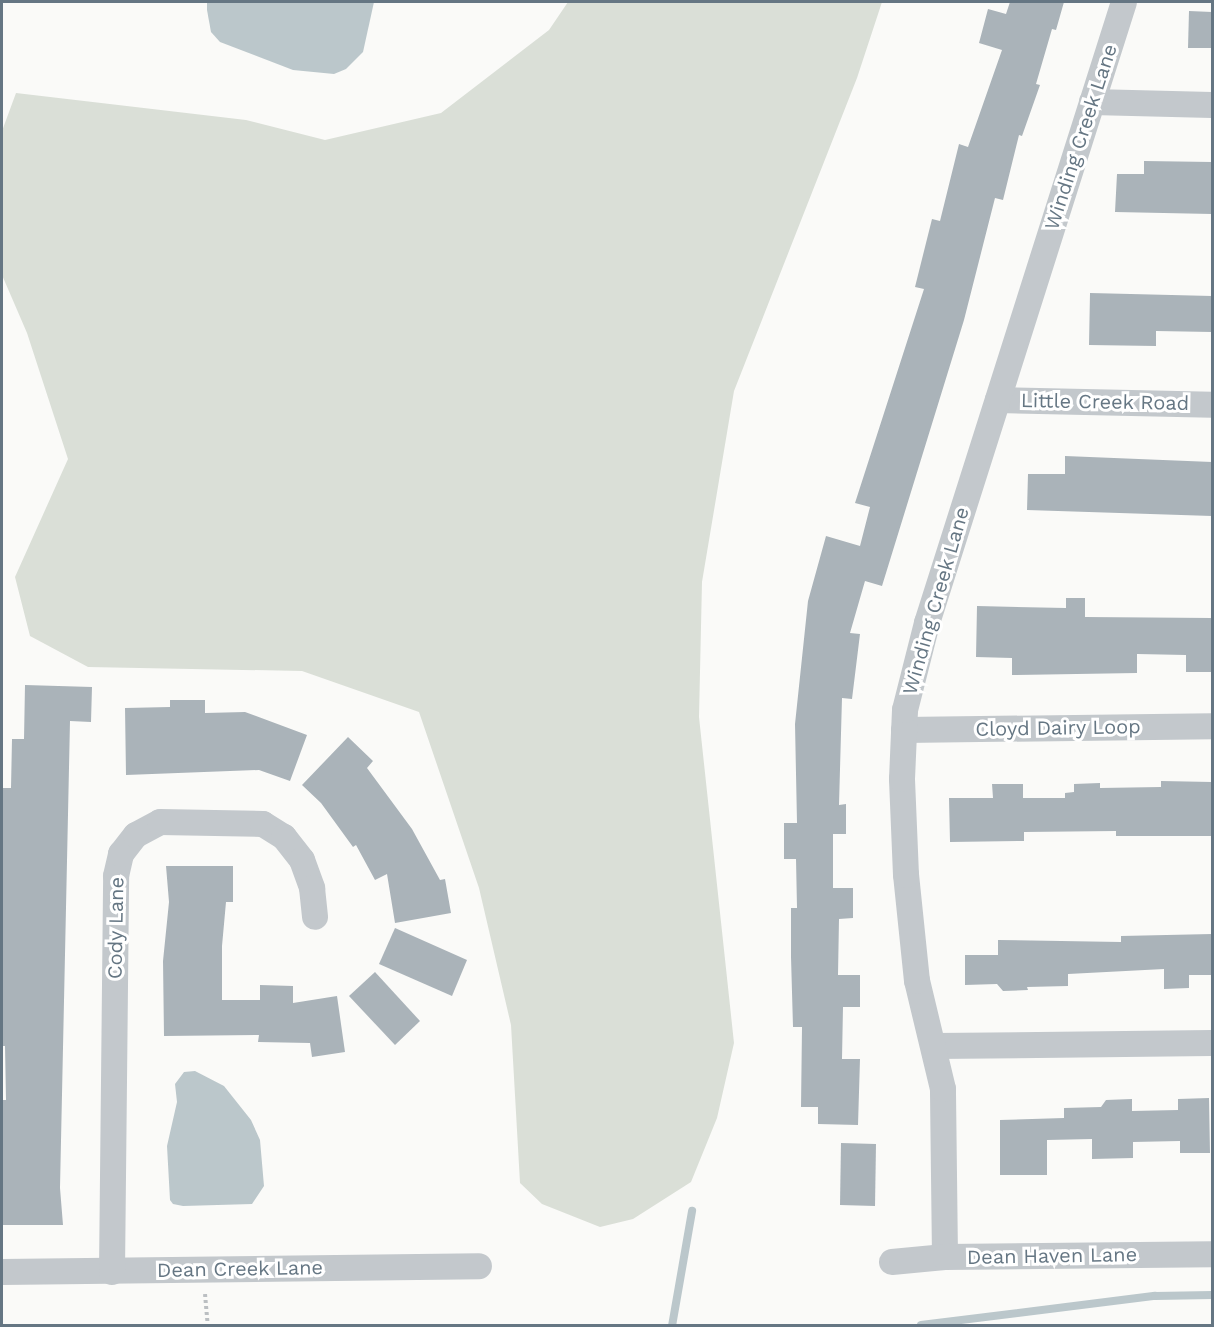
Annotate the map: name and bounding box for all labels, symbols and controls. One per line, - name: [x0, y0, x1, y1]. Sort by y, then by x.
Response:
- street label: Winding Creek Lane: [1040, 41, 1122, 233]
- street label: Little Creek Road: [1020, 389, 1190, 415]
- street label: Winding Creek Lane: [898, 504, 974, 698]
- street label: Cloyd Dairy Loop: [975, 715, 1141, 741]
- street label: Cody Lane: [103, 876, 129, 980]
- street label: Dean Haven Lane: [967, 1243, 1137, 1269]
- street label: Dean Creek Lane: [157, 1256, 323, 1282]

